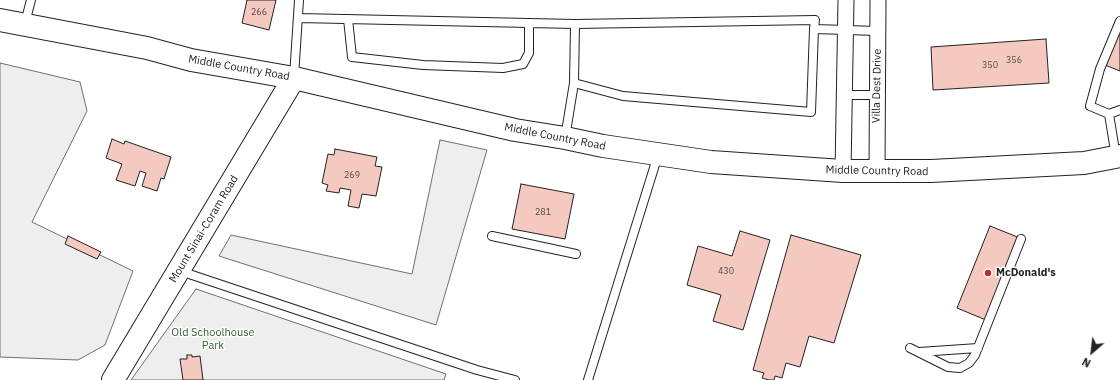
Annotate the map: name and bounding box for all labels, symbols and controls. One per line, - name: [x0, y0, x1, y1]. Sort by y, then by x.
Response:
- house number: 266: [251, 7, 267, 17]
- street label: Villa Dest Drive: [870, 49, 884, 123]
- street label: Middle Country Road: [187, 53, 291, 83]
- house number: 356: [1006, 55, 1022, 65]
- house number: 350: [982, 60, 998, 70]
- street label: Middle Country Road: [503, 121, 607, 153]
- street label: Middle Country Road: [825, 164, 929, 178]
- house number: 269: [344, 170, 360, 180]
- street label: Mount Sinai-Coram Road: [167, 173, 241, 285]
- house number: 281: [535, 207, 551, 217]
- house number: 430: [718, 266, 734, 276]
- place label: McDonald's: [996, 266, 1056, 280]
- marker: McDonald's: [983, 268, 993, 278]
- park label: Old Schoolhouse Park: [171, 326, 255, 352]
- north arrow: [1072, 332, 1112, 372]
- text: N: [1080, 355, 1093, 371]

